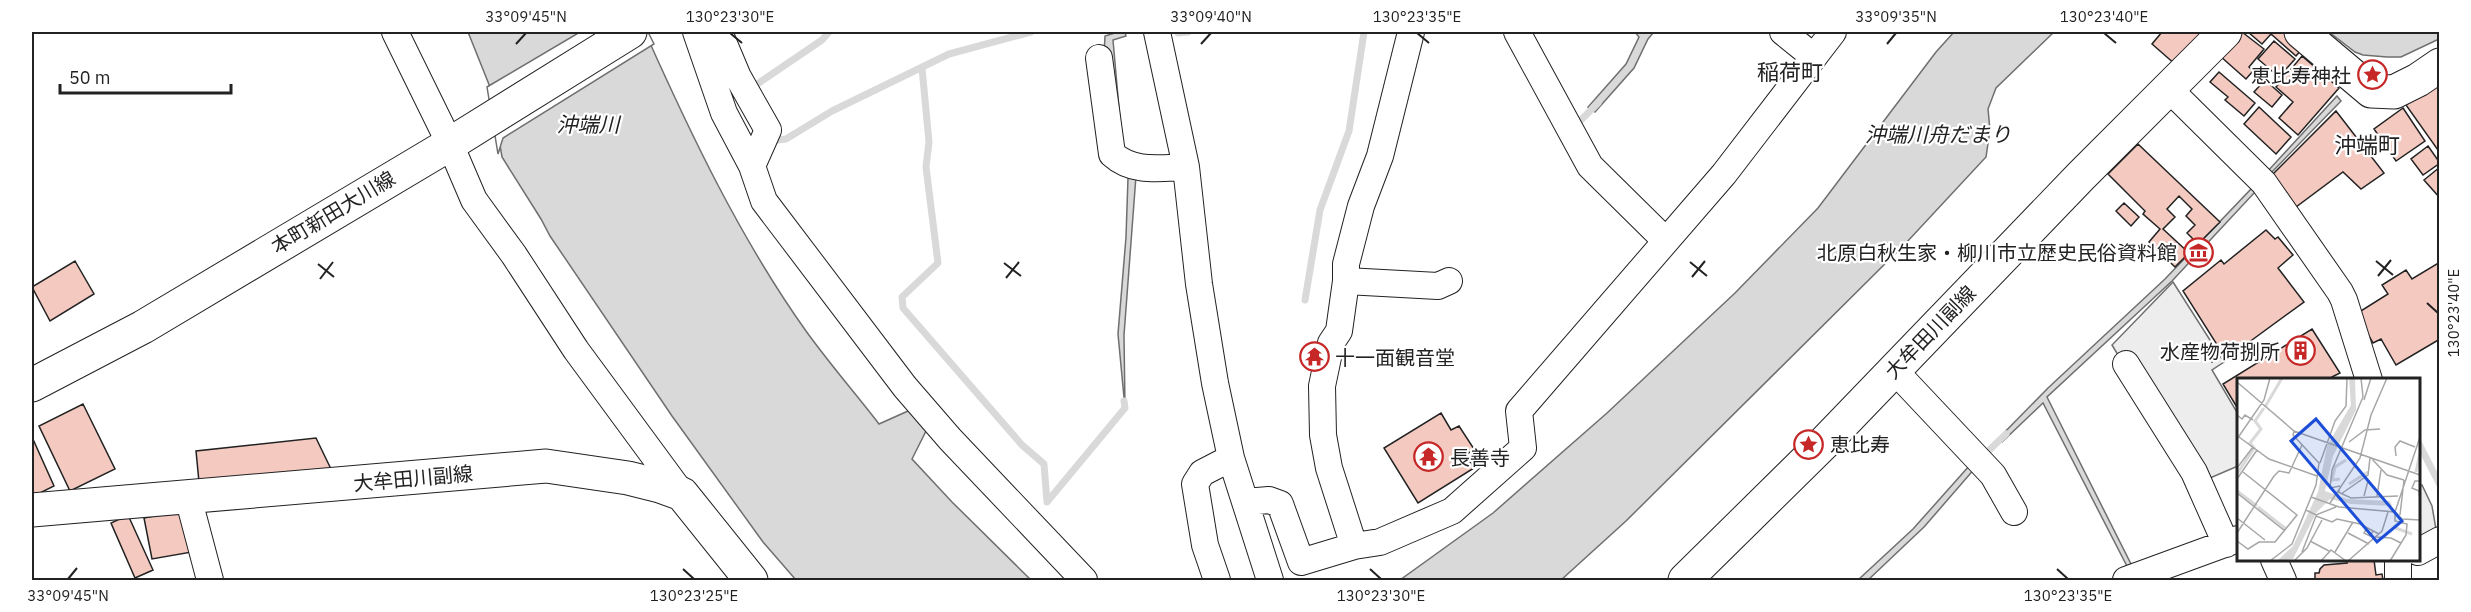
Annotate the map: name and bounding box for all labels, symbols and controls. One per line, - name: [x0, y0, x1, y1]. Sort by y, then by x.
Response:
- text: 33°09'45"N: [485, 7, 567, 26]
- text: 130°23'30"E: [686, 7, 774, 26]
- text: 33°09'40"N: [1170, 7, 1252, 26]
- text: 130°23'35"E: [1373, 7, 1461, 26]
- text: 33°09'35"N: [1855, 7, 1937, 26]
- text: 130°23'40"E: [2060, 7, 2148, 26]
- scale bar: [60, 57, 231, 95]
- district label: 稲荷町: [1757, 57, 1823, 86]
- place icon: 恵比寿神社: [2356, 59, 2388, 91]
- place label: 恵比寿神社: [2251, 62, 2351, 89]
- text: 50 m: [69, 66, 111, 89]
- water label: 沖端川: [557, 110, 621, 138]
- water label: 沖端川舟だまり: [1865, 120, 2011, 148]
- district label: 沖端町: [2334, 130, 2400, 159]
- street label: 本町新田大川線: [266, 164, 400, 260]
- museum icon: 北原白秋生家・柳川市立歴史民俗資料館: [2182, 236, 2214, 268]
- place label: 北原白秋生家・柳川市立歴史民俗資料館: [1817, 239, 2177, 266]
- text: 130°23'40"E: [2444, 269, 2463, 357]
- street label: 大牟田川副線: [1879, 279, 1981, 385]
- building icon: 水産物荷捌所: [2285, 335, 2317, 367]
- place label: 水産物荷捌所: [2160, 338, 2280, 365]
- temple icon: 十一面観音堂: [1298, 341, 1330, 373]
- place label: 十一面観音堂: [1335, 344, 1455, 371]
- inset map: [2237, 378, 2420, 561]
- place icon: 恵比寿: [1793, 428, 1825, 460]
- place label: 恵比寿: [1830, 431, 1890, 458]
- temple icon: 長善寺: [1413, 441, 1445, 473]
- place label: 長善寺: [1450, 444, 1510, 471]
- street label: 大牟田川副線: [352, 459, 474, 497]
- text: 33°09'45"N: [27, 586, 109, 605]
- text: 130°23'25"E: [650, 586, 738, 605]
- text: 130°23'30"E: [1337, 586, 1425, 605]
- text: 130°23'35"E: [2024, 586, 2112, 605]

